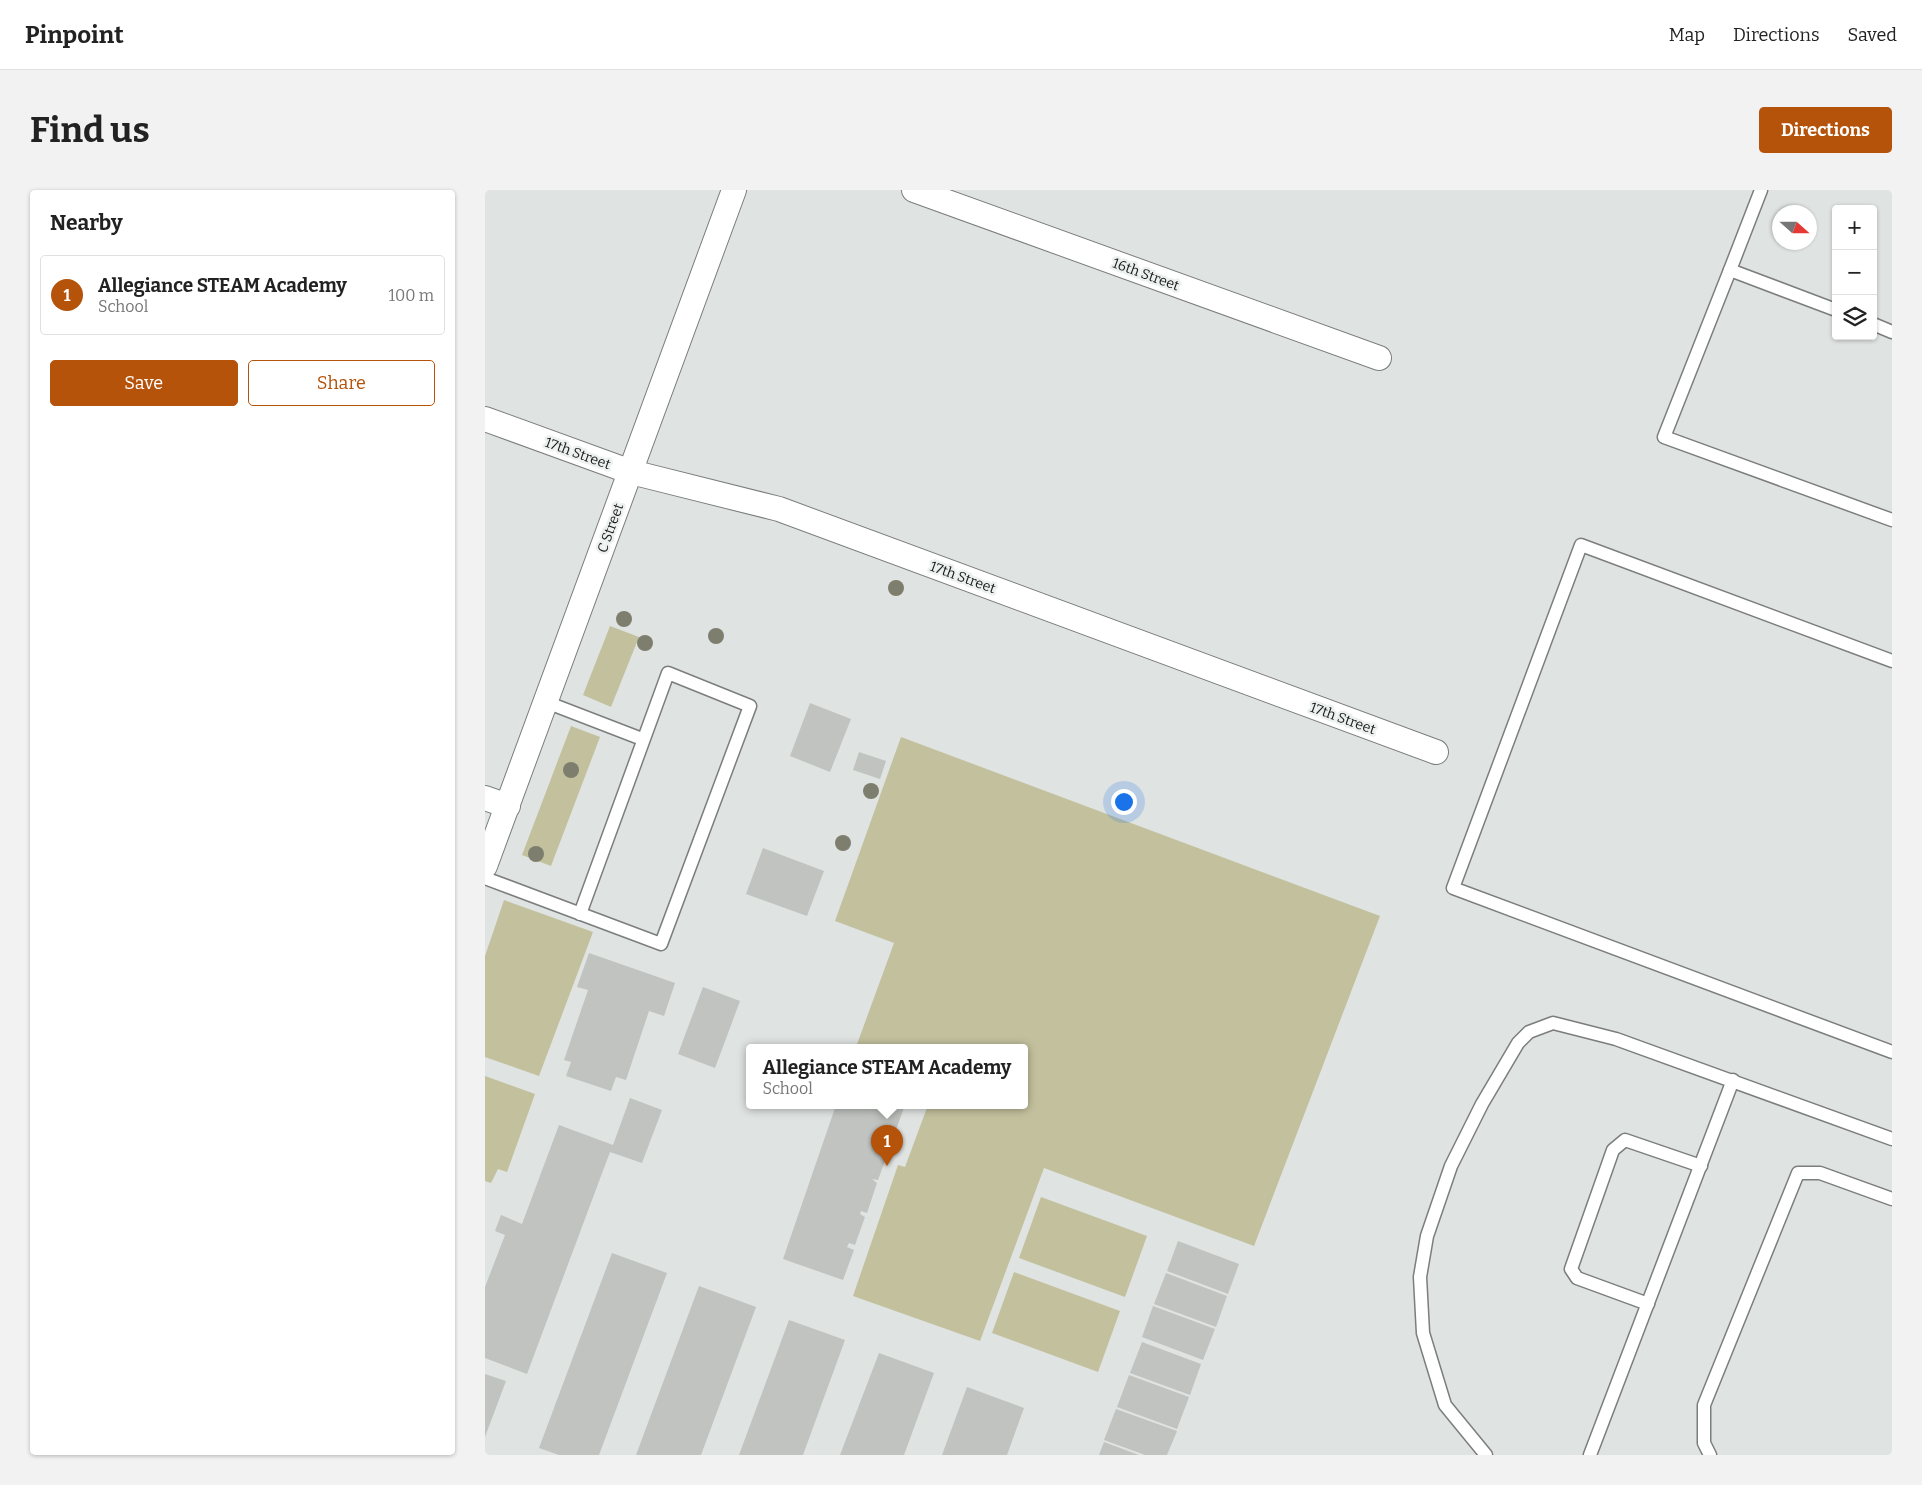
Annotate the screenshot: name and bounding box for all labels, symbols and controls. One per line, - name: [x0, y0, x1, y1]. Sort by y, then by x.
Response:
- text: Pinpoint: [25, 21, 124, 49]
- text: Map: [1669, 24, 1705, 46]
- text: Directions: [1733, 24, 1820, 46]
- text: Saved: [1848, 24, 1897, 46]
- button: Directions: [1759, 107, 1892, 153]
- text: Find us: [30, 109, 150, 151]
- north arrow: [1772, 205, 1817, 250]
- map controls: [1832, 205, 1877, 340]
- button: +: [1832, 205, 1877, 250]
- text: Nearby: [50, 210, 123, 236]
- button: −: [1832, 250, 1877, 295]
- street label: 16th Street: [1110, 255, 1182, 294]
- text: Allegiance STEAM Academy: [98, 274, 347, 297]
- text: 1: [64, 286, 70, 305]
- text: 100 m: [389, 286, 434, 305]
- button: layers: [1832, 295, 1877, 340]
- text: School: [98, 297, 148, 316]
- button: Save: [50, 360, 238, 406]
- button: Share: [248, 360, 435, 406]
- street label: 17th Street: [543, 434, 613, 473]
- street label: C Street: [594, 501, 627, 555]
- street label: 17th Street: [928, 558, 998, 597]
- street label: 17th Street: [1308, 699, 1378, 738]
- your location: [1111, 789, 1137, 815]
- popup: [746, 1044, 1028, 1109]
- text: Allegiance STEAM Academy: [763, 1056, 1011, 1079]
- text: School: [763, 1079, 813, 1098]
- pin: 1: [871, 1125, 903, 1166]

